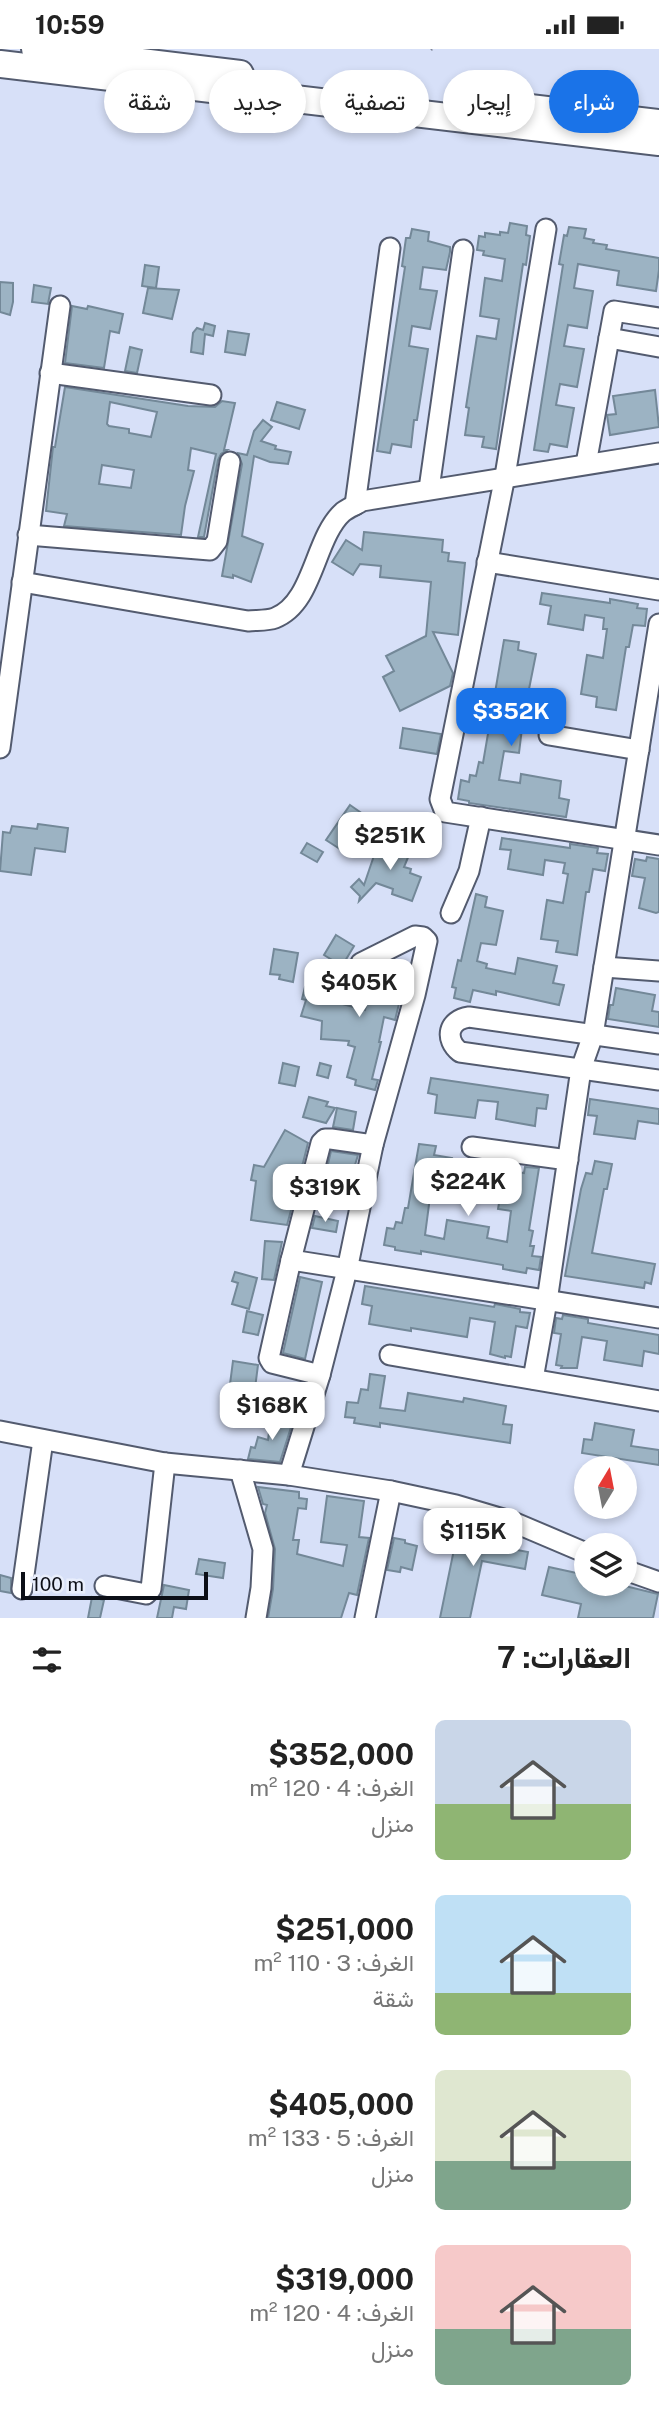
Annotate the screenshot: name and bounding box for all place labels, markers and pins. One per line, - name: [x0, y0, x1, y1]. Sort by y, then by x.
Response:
- pin: $352K: [462, 689, 560, 748]
- pin: $251K: [341, 813, 439, 872]
- pin: $405K: [310, 960, 408, 1019]
- pin: $224K: [419, 1159, 517, 1218]
- pin: $319K: [276, 1165, 374, 1224]
- pin: $168K: [223, 1383, 321, 1442]
- pin: $115K: [424, 1509, 522, 1568]

